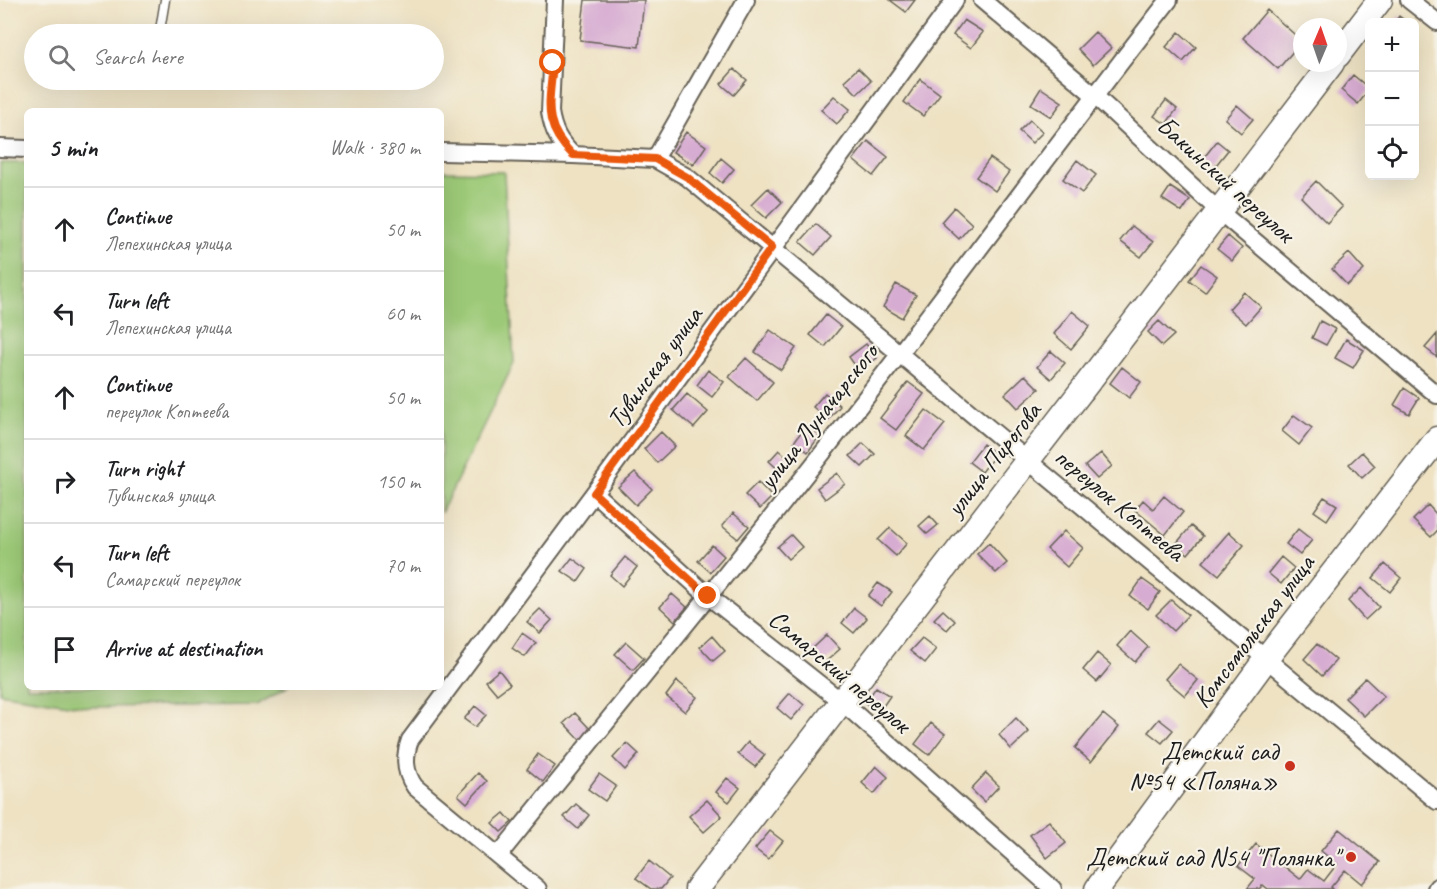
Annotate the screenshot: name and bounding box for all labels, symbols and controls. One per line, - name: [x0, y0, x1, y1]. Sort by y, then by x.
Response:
- north arrow: [1293, 18, 1347, 72]
- map controls: [1365, 18, 1419, 180]
- button: +: [1365, 18, 1419, 72]
- search box: [24, 24, 444, 90]
- icon: search: [45, 41, 78, 74]
- text: Search here: [93, 43, 183, 71]
- route start: [539, 49, 565, 75]
- button: −: [1365, 72, 1419, 126]
- street label: Бакинский переулок: [1150, 109, 1303, 251]
- button: locate: [1365, 126, 1419, 180]
- text: 5 min: [48, 131, 97, 164]
- text: Walk · 380 m: [330, 135, 420, 160]
- text: Continue: [105, 203, 171, 231]
- icon: ahead: [48, 213, 81, 246]
- text: 50 m: [386, 217, 420, 242]
- text: Лепехинская улица: [105, 231, 231, 256]
- text: Turn left: [105, 287, 169, 315]
- icon: left: [48, 297, 81, 330]
- street label: Тувинская улица: [599, 299, 711, 435]
- text: 60 m: [386, 301, 420, 326]
- text: Лепехинская улица: [105, 315, 231, 340]
- street label: улица Луначарского: [750, 335, 887, 497]
- text: Continue: [105, 371, 171, 399]
- icon: ahead: [48, 381, 81, 414]
- text: 50 m: [386, 385, 420, 410]
- street label: улица Пирогова: [937, 394, 1049, 525]
- text: переулок Коптеева: [105, 399, 228, 424]
- street label: переулок Коптеева: [1048, 440, 1193, 570]
- text: Turn right: [105, 455, 182, 483]
- icon: right: [48, 465, 81, 498]
- text: 150 m: [377, 469, 420, 494]
- text: Тувинская улица: [105, 483, 214, 508]
- text: Turn left: [105, 539, 169, 567]
- street label: Комсомольская улица: [1185, 547, 1323, 714]
- icon: left: [48, 549, 81, 582]
- text: 70 m: [386, 553, 420, 578]
- text: Самарский переулок: [105, 567, 240, 592]
- route end: [694, 582, 720, 608]
- street label: Самарский переулок: [762, 602, 919, 742]
- icon: arrive: [48, 633, 81, 666]
- text: Arrive at destination: [105, 635, 262, 663]
- place label: Детский сад №54 «Поляна»: [1129, 735, 1281, 798]
- marker: Детский сад №54 «Поляна»: [1283, 759, 1297, 773]
- place label: Детский сад N54 "Полянка": [1086, 841, 1344, 874]
- marker: Детский сад N54 "Полянка": [1344, 850, 1358, 864]

